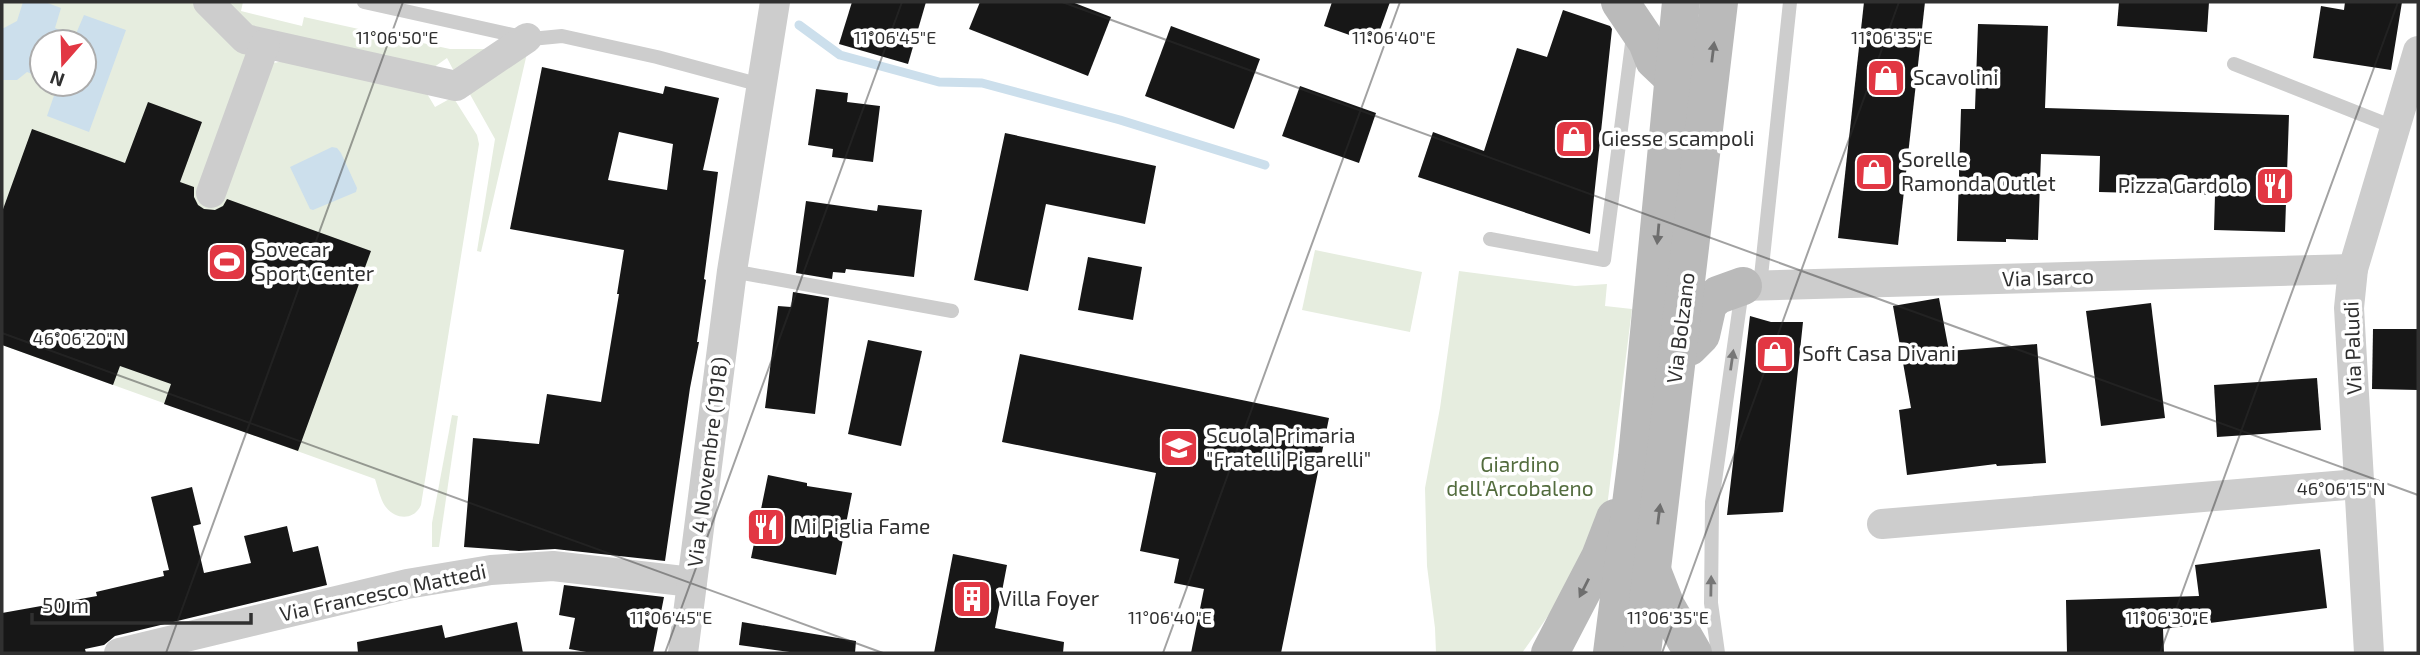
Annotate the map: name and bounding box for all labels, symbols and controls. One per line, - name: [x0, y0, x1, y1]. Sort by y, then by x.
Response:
- text: 11°06'50"E: [356, 26, 438, 48]
- text: 11°06'45"E: [854, 26, 936, 48]
- text: 11°06'40"E: [1352, 26, 1436, 48]
- text: 11°06'35"E: [1851, 26, 1933, 48]
- north arrow: [28, 28, 98, 98]
- one-way arrow: [1707, 41, 1718, 63]
- shop icon: Scavolini: [1865, 57, 1907, 99]
- place label: Scavolini: [1913, 64, 1998, 89]
- text: N: [47, 66, 67, 93]
- shop icon: Giesse scampoli: [1553, 118, 1595, 160]
- place label: Giesse scampoli: [1601, 125, 1754, 150]
- place label: Sorelle Ramonda Outlet: [1901, 146, 2056, 195]
- shop icon: Sorelle Ramonda Outlet: [1853, 151, 1895, 193]
- restaurant icon: Pizza Gardolo: [2254, 165, 2296, 207]
- place label: Pizza Gardolo: [2118, 172, 2248, 197]
- one-way arrow: [1652, 224, 1663, 246]
- place label: Sovecar Sport Center: [254, 236, 375, 285]
- sports icon: Sovecar Sport Center: [206, 241, 248, 283]
- street label: Via Isarco: [2001, 262, 2094, 291]
- street label: Via Bolzano: [1660, 271, 1699, 385]
- street label: Via Paludi: [2337, 301, 2366, 395]
- text: 46°06'20"N: [33, 327, 125, 349]
- shop icon: Soft Casa Divani: [1754, 333, 1796, 375]
- place label: Soft Casa Divani: [1802, 340, 1956, 365]
- one-way arrow: [1726, 348, 1737, 370]
- street label: Via 4 Novembre (1918): [681, 355, 732, 568]
- place label: Scuola Primaria "Fratelli Pigarelli": [1206, 422, 1371, 471]
- school or university icon: Scuola Primaria "Fratelli Pigarelli": [1158, 427, 1200, 469]
- park label: Giardino dell'Arcobaleno: [1446, 451, 1594, 500]
- text: 46°06'15"N: [2297, 477, 2385, 499]
- one-way arrow: [1654, 503, 1665, 525]
- restaurant icon: Mi Piglia Fame: [745, 506, 787, 548]
- place label: Mi Piglia Fame: [793, 513, 930, 538]
- street label: Via Francesco Mattedi: [277, 557, 488, 626]
- one-way arrow: [1705, 574, 1717, 596]
- building icon: Villa Foyer: [951, 578, 993, 620]
- one-way arrow: [1579, 578, 1590, 598]
- scale bar: [32, 582, 250, 626]
- place label: Villa Foyer: [999, 585, 1100, 610]
- text: 50 m: [42, 592, 89, 617]
- text: 11°06'45"E: [630, 606, 712, 628]
- text: 11°06'40"E: [1128, 606, 1212, 628]
- text: 11°06'35"E: [1627, 606, 1709, 628]
- text: 11°06'30"E: [2125, 606, 2209, 628]

